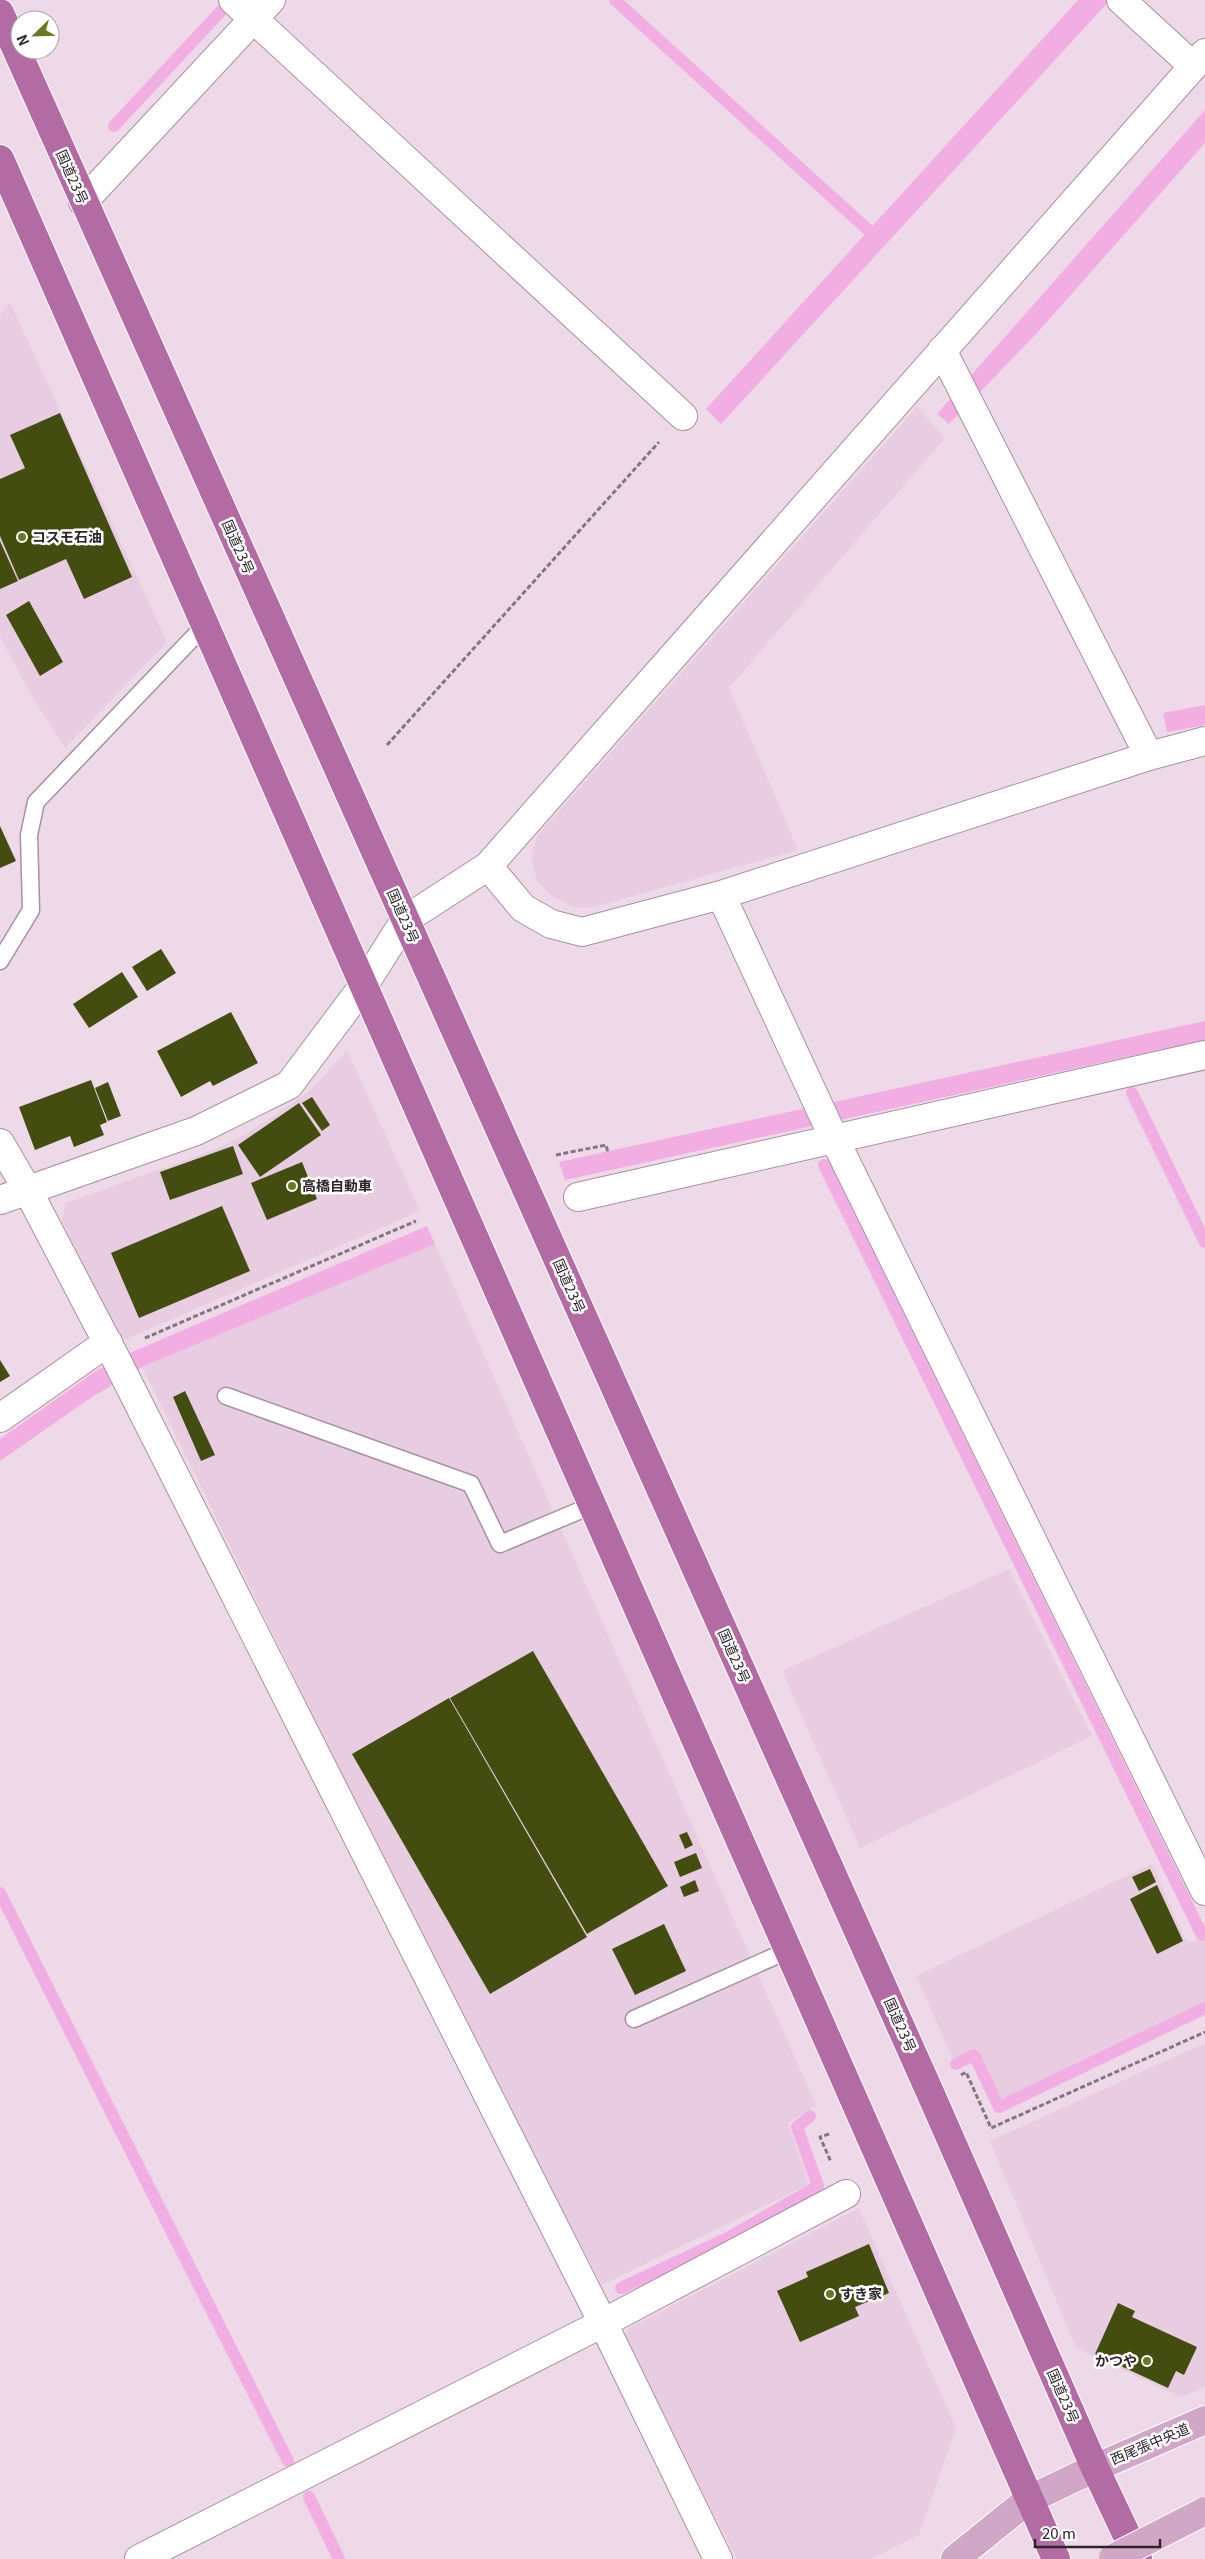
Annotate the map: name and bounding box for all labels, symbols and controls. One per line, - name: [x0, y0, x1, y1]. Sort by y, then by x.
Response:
- north arrow: [10, 10, 60, 60]
- text: N: [11, 32, 33, 49]
- street label: 国道23号: [52, 146, 94, 207]
- street label: 国道23号: [218, 516, 260, 577]
- place label: コスモ石油: [32, 526, 102, 546]
- marker: コスモ石油: [16, 531, 28, 543]
- street label: 国道23号: [383, 885, 425, 946]
- place label: 高橋自動車: [302, 1175, 372, 1195]
- marker: 高橋自動車: [286, 1180, 298, 1192]
- street label: 国道23号: [549, 1255, 591, 1316]
- street label: 国道23号: [714, 1625, 756, 1686]
- street label: 国道23号: [880, 1994, 922, 2055]
- place label: すき家: [840, 2283, 882, 2303]
- marker: すき家: [824, 2288, 836, 2300]
- place label: かつや: [1095, 2350, 1137, 2370]
- marker: かつや: [1141, 2355, 1153, 2367]
- street label: 国道23号: [1043, 2365, 1085, 2426]
- street label: 西尾張中央道: [1107, 2417, 1192, 2469]
- scale bar: [1035, 2516, 1160, 2548]
- text: 20 m: [1042, 2522, 1076, 2543]

